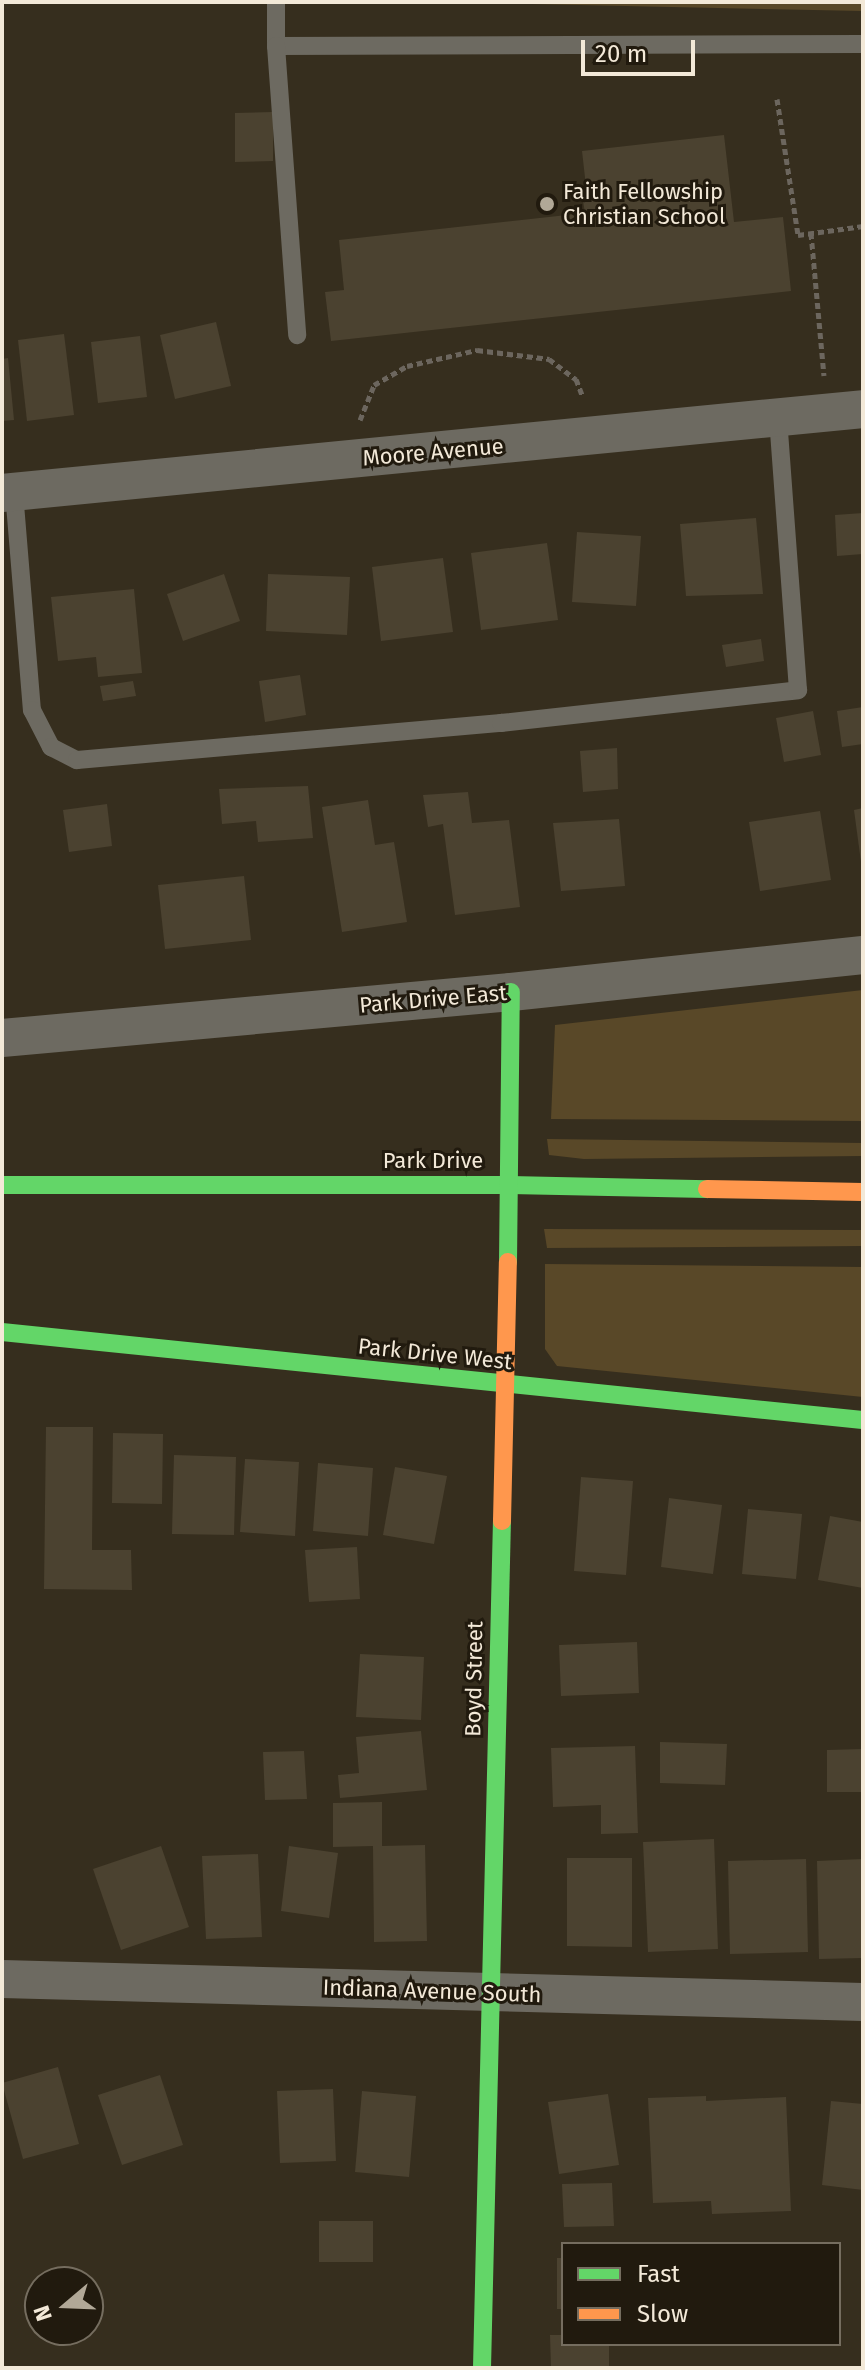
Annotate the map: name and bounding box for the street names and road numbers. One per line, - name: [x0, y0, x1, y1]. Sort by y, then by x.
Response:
- street label: Moore Avenue: [361, 433, 505, 471]
- street label: Park Drive East: [358, 979, 508, 1019]
- street label: Park Drive: [383, 1148, 483, 1174]
- street label: Park Drive West: [357, 1333, 513, 1375]
- street label: Boyd Street: [460, 1621, 488, 1737]
- street label: Indiana Avenue South: [322, 1974, 542, 2008]

